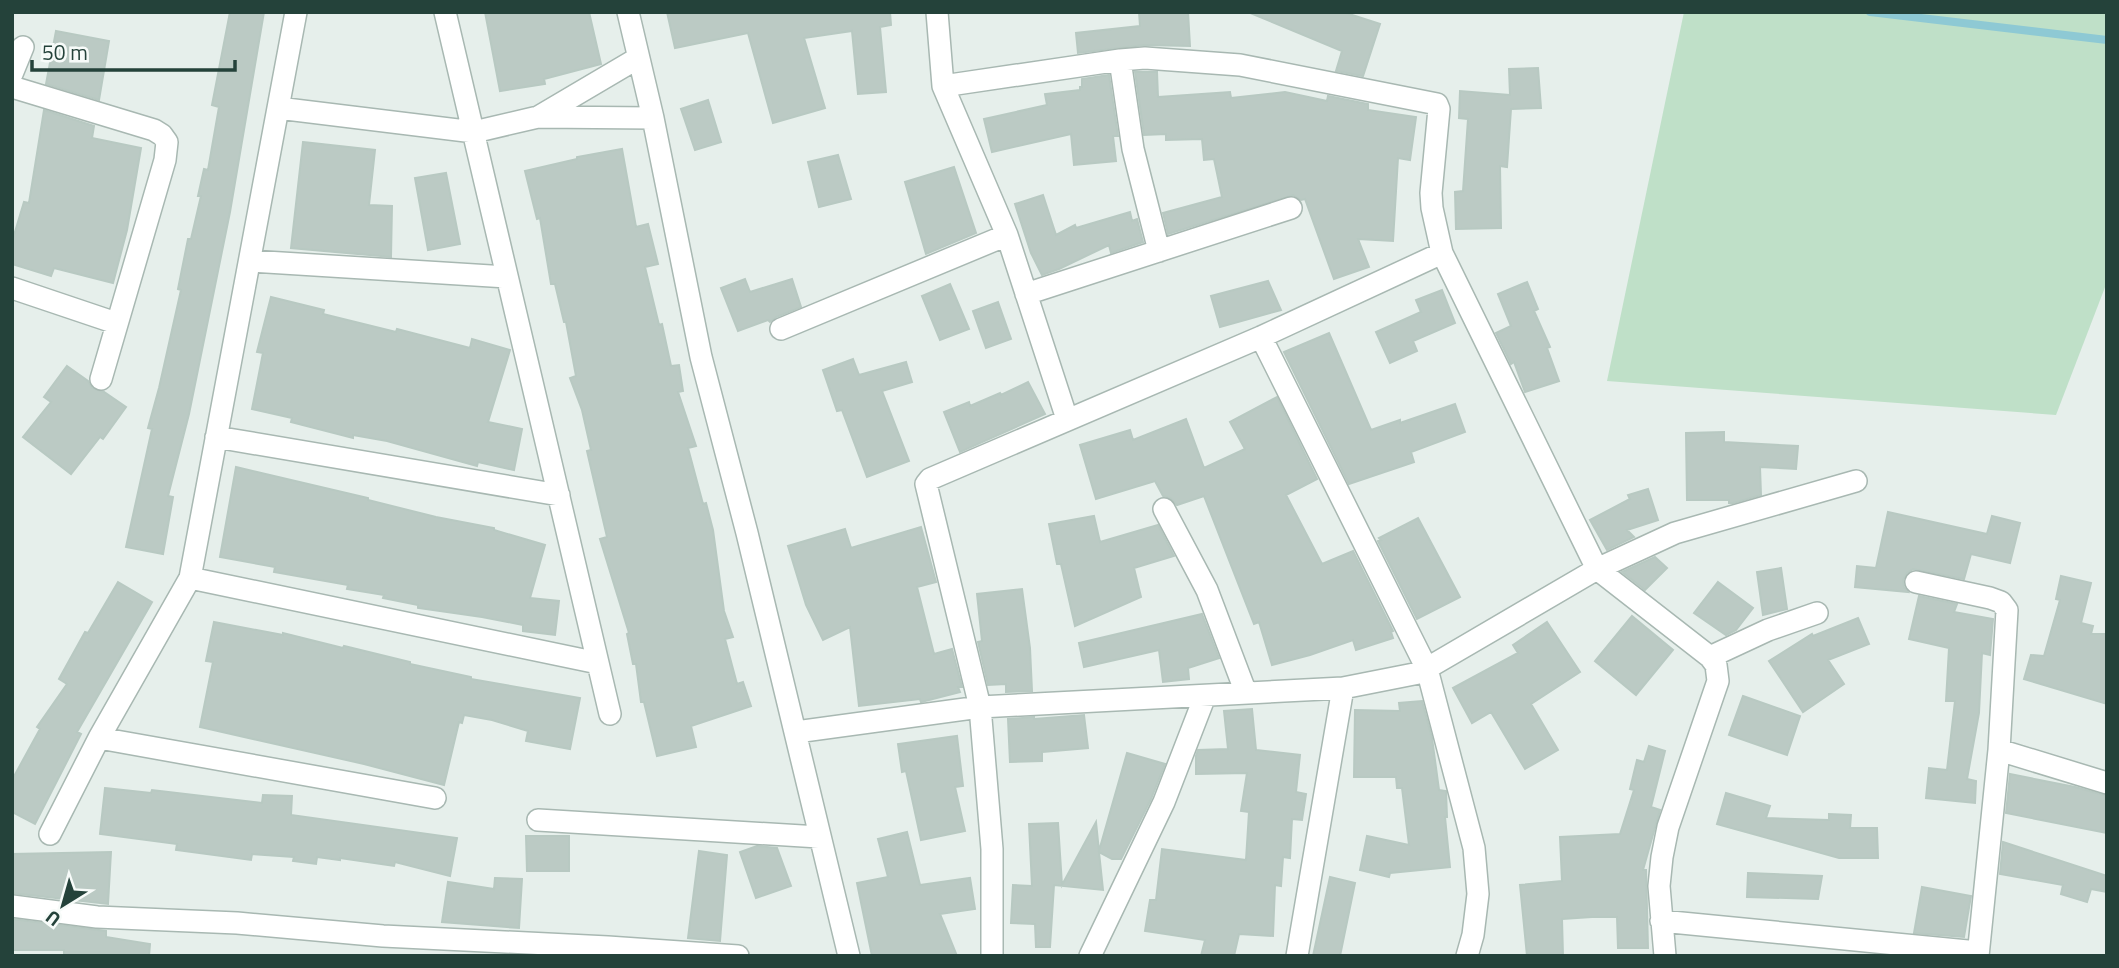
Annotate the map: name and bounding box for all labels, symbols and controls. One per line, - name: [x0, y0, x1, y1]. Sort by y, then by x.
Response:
- scale bar: [32, 28, 234, 72]
- text: 50 m: [42, 36, 88, 68]
- north arrow: [28, 870, 98, 940]
- text: U: [39, 904, 66, 934]

